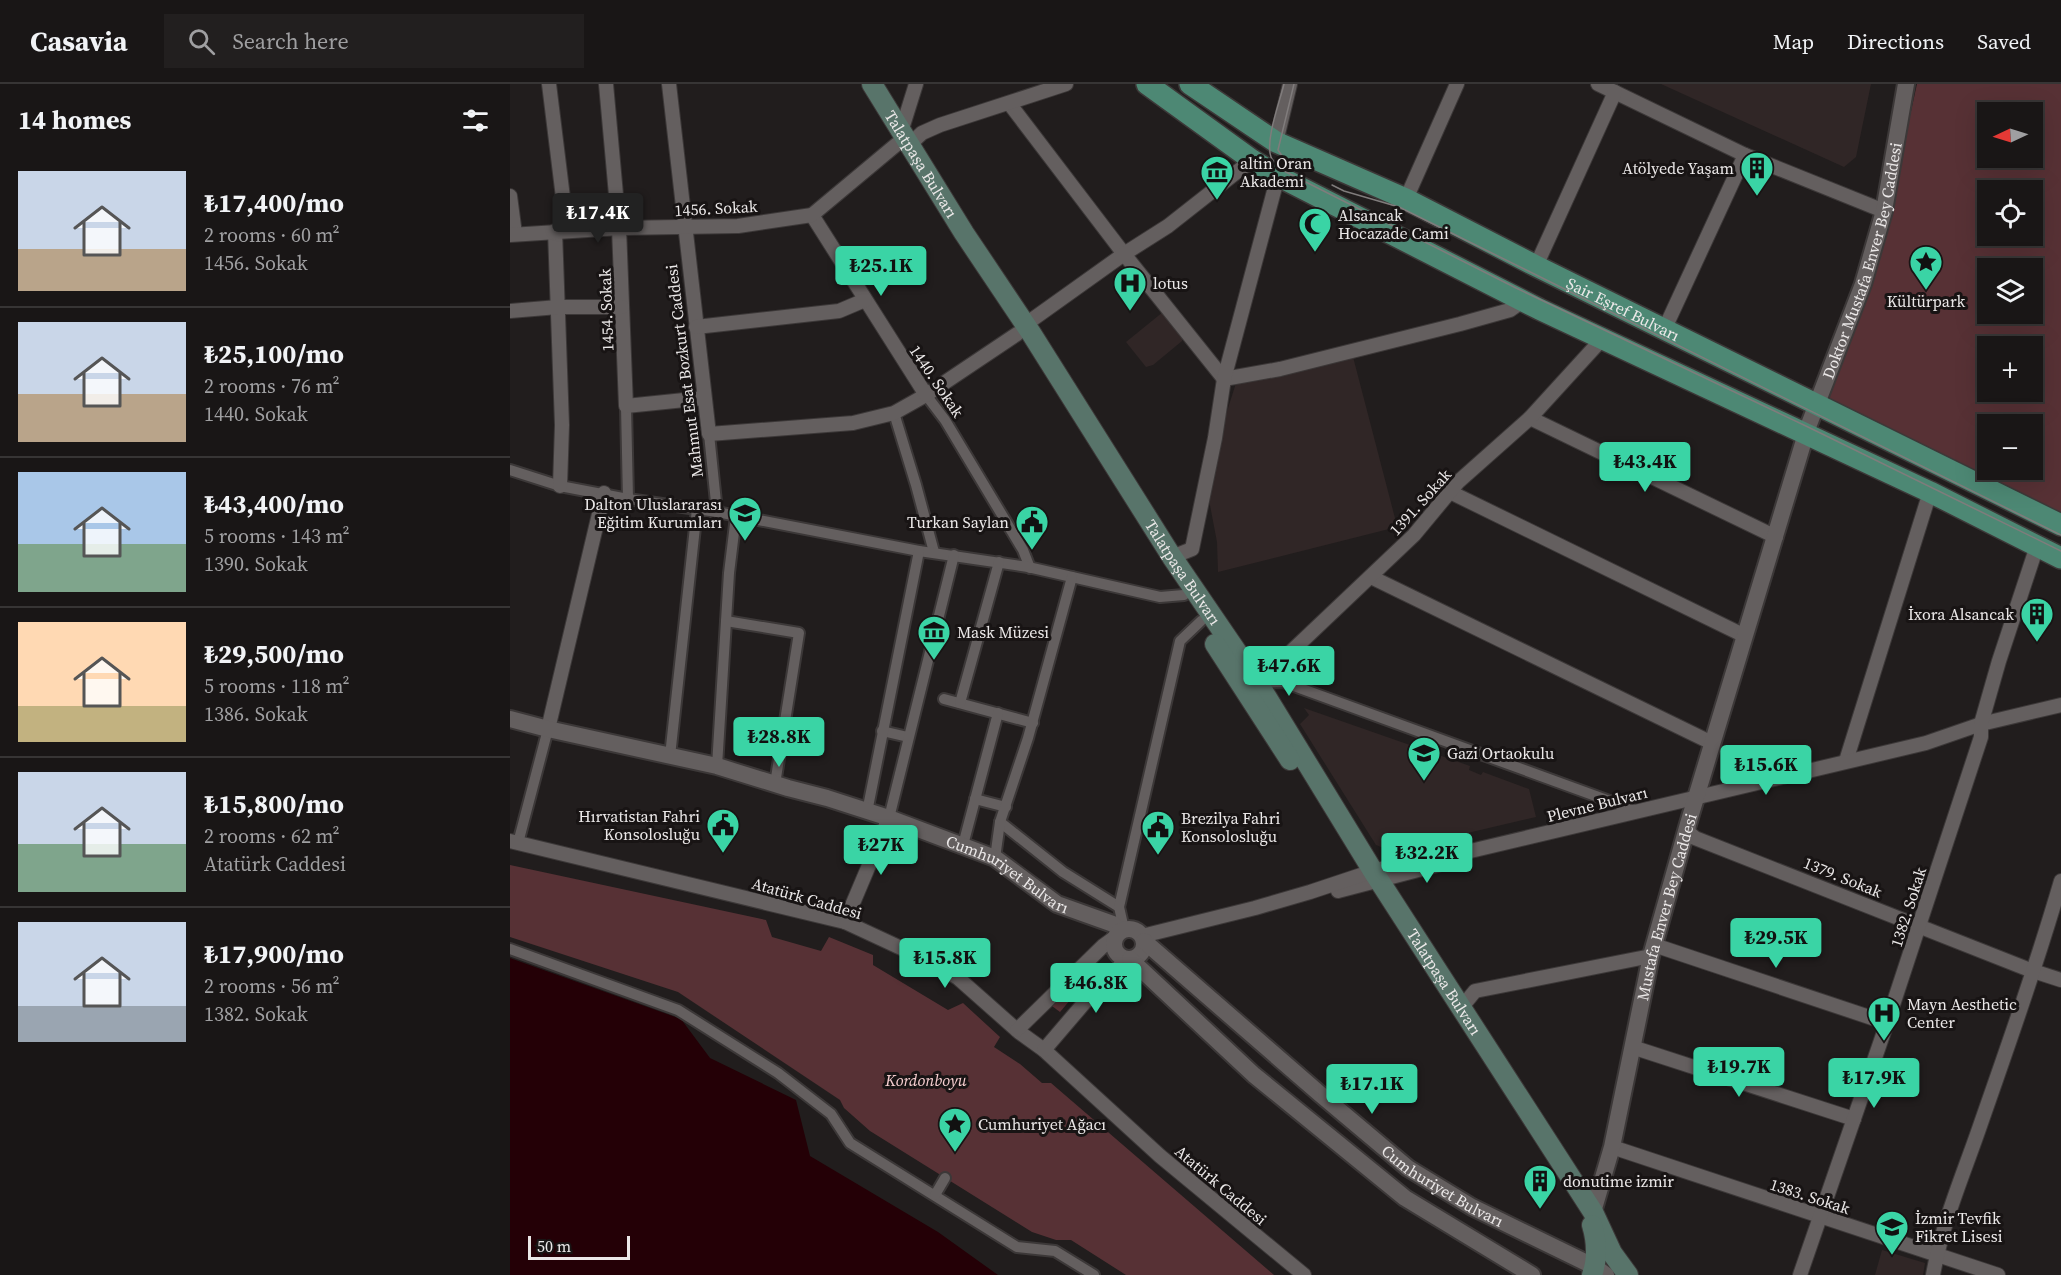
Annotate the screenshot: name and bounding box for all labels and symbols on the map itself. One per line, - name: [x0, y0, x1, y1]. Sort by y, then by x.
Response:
- north arrow: [1977, 102, 2043, 168]
- street label: Talatpaşa Bulvarı: [880, 106, 963, 222]
- street label: Doktor Mustafa Enver Bey Caddesi: [1817, 140, 1907, 382]
- building icon: Atölyede Yaşam: [1739, 150, 1775, 197]
- place label: altin Oran Akademi: [1240, 152, 1312, 192]
- museum icon: altin Oran Akademi: [1199, 154, 1235, 201]
- place label: Atölyede Yaşam: [1622, 157, 1734, 179]
- pin: ₺17.4K: [549, 193, 647, 244]
- street label: 1456. Sokak: [674, 195, 758, 221]
- place label: Alsancak Hocazade Cami: [1338, 204, 1449, 244]
- mosque icon: Alsancak Hocazade Cami: [1297, 206, 1333, 253]
- place icon: Kültürpark: [1908, 244, 1944, 291]
- pin: ₺25.1K: [832, 246, 930, 297]
- street label: Mahmut Esat Bozkurt Caddesi: [660, 263, 708, 479]
- hospital icon: lotus: [1112, 265, 1148, 312]
- street label: 1454. Sokak: [594, 268, 618, 352]
- place label: lotus: [1153, 272, 1188, 294]
- street label: Şair Eşref Bulvarı: [1563, 272, 1683, 346]
- place label: Kültürpark: [1887, 290, 1965, 312]
- street label: 1440. Sokak: [905, 340, 969, 422]
- pin: ₺43.4K: [1596, 442, 1694, 493]
- street label: 1391. Sokak: [1384, 464, 1456, 540]
- place label: Dalton Uluslararası Eğitim Kurumları: [584, 493, 722, 533]
- school or university icon: Dalton Uluslararası Eğitim Kurumları: [727, 495, 763, 542]
- public building icon: Turkan Saylan: [1014, 504, 1050, 551]
- place label: Turkan Saylan: [907, 511, 1009, 533]
- street label: Talatpaşa Bulvarı: [1140, 515, 1226, 630]
- building icon: İxora Alsancak: [2019, 596, 2055, 643]
- place label: İxora Alsancak: [1908, 603, 2014, 625]
- museum icon: Mask Müzesi: [916, 614, 952, 661]
- place label: Mask Müzesi: [957, 621, 1049, 643]
- pin: ₺47.6K: [1240, 646, 1338, 697]
- pin: ₺28.8K: [730, 717, 828, 768]
- school or university icon: Gazi Ortaokulu: [1406, 735, 1442, 782]
- place label: Gazi Ortaokulu: [1447, 742, 1554, 764]
- pin: ₺15.6K: [1717, 745, 1815, 796]
- street label: Plevne Bulvarı: [1544, 781, 1650, 827]
- place label: Hırvatistan Fahri Konsolosluğu: [578, 805, 700, 845]
- public building icon: Hırvatistan Fahri Konsolosluğu: [705, 807, 741, 854]
- place label: Brezilya Fahri Konsolosluğu: [1181, 807, 1280, 847]
- public building icon: Brezilya Fahri Konsolosluğu: [1140, 809, 1176, 856]
- street label: Mustafa Enver Bey Caddesi: [1631, 810, 1702, 1002]
- pin: ₺27K: [845, 825, 917, 876]
- street label: Cumhuriyet Bulvarı: [943, 830, 1072, 918]
- pin: ₺32.2K: [1378, 833, 1476, 884]
- street label: 1379. Sokak: [1800, 851, 1886, 903]
- street label: 1382. Sokak: [1885, 864, 1931, 950]
- street label: Atatürk Caddesi: [749, 872, 865, 924]
- pin: ₺29.5K: [1727, 918, 1825, 969]
- street label: Talatpaşa Bulvarı: [1402, 924, 1487, 1040]
- pin: ₺15.8K: [896, 938, 994, 989]
- pin: ₺46.8K: [1047, 963, 1145, 1014]
- place label: Mayn Aesthetic Center: [1907, 993, 2017, 1033]
- hospital icon: Mayn Aesthetic Center: [1866, 995, 1902, 1042]
- pin: ₺19.7K: [1690, 1047, 1788, 1098]
- pin: ₺17.9K: [1825, 1058, 1923, 1109]
- pin: ₺17.1K: [1323, 1064, 1421, 1115]
- park label: Kordonboyu: [884, 1069, 968, 1091]
- place icon: Cumhuriyet Ağacı: [937, 1106, 973, 1153]
- place label: Cumhuriyet Ağacı: [978, 1113, 1106, 1135]
- street label: Atatürk Caddesi: [1170, 1140, 1272, 1230]
- street label: Cumhuriyet Bulvarı: [1377, 1140, 1507, 1232]
- building icon: donutime izmir: [1522, 1163, 1558, 1210]
- place label: donutime izmir: [1563, 1170, 1674, 1192]
- street label: 1383. Sokak: [1767, 1173, 1853, 1219]
- place label: İzmir Tevfik Fikret Lisesi: [1915, 1207, 2003, 1247]
- school or university icon: İzmir Tevfik Fikret Lisesi: [1874, 1209, 1910, 1256]
- scale bar: [528, 1233, 630, 1260]

